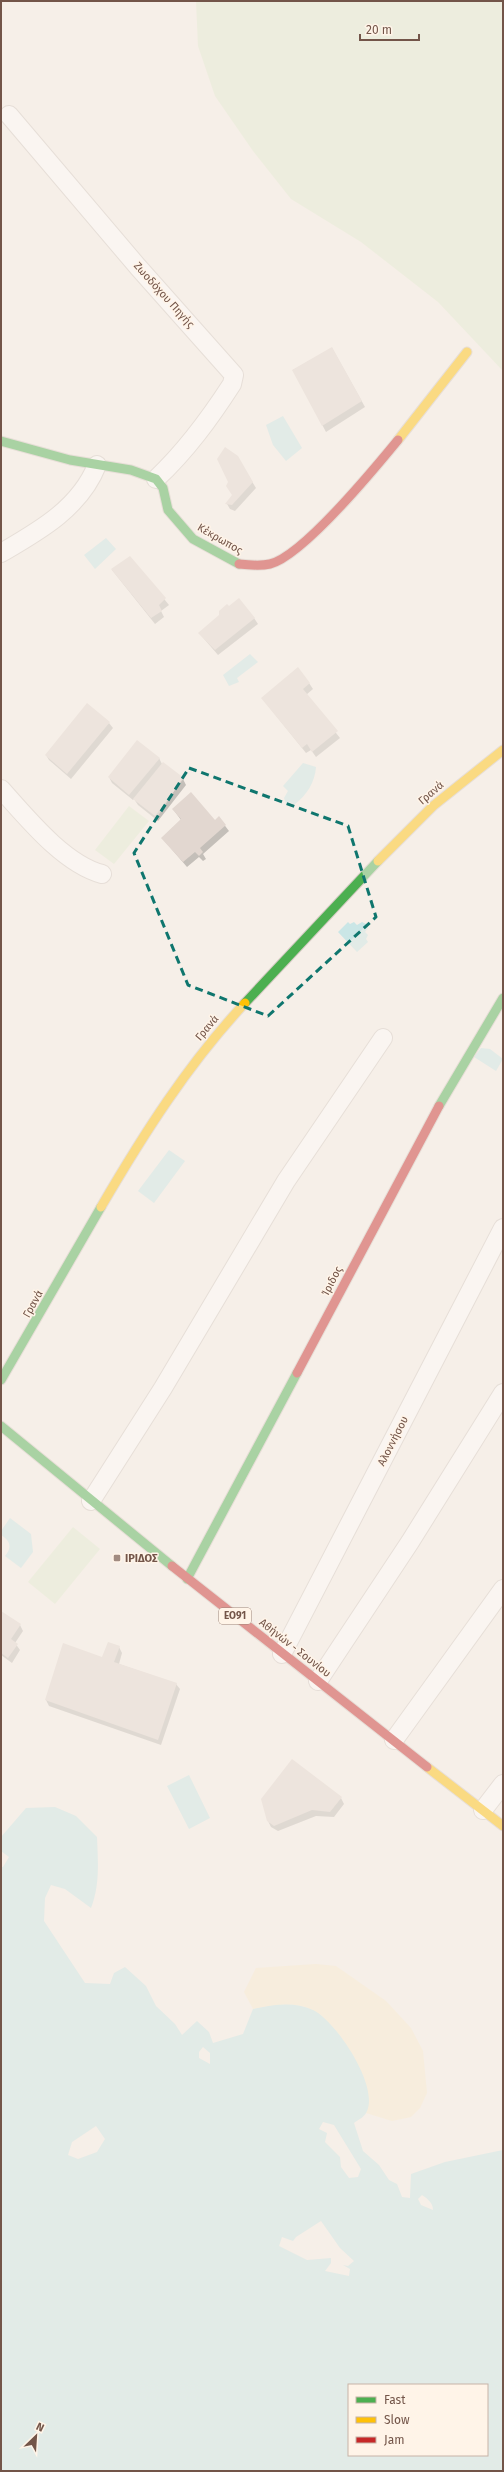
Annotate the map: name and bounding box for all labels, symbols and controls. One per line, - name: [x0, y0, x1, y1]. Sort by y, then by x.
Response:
- scale bar: [360, 16, 419, 42]
- text: 20 m: [366, 23, 392, 37]
- street label: Ζωοδόχου Πηγής: [131, 259, 197, 331]
- street label: Κέκρωπος: [195, 521, 245, 557]
- street label: Γρανά: [416, 778, 447, 808]
- street label: Γρανά: [193, 1012, 222, 1043]
- street label: Ίριδος: [319, 1264, 345, 1298]
- street label: Γρανά: [20, 1288, 46, 1320]
- street label: Αλοννήσου: [375, 1414, 411, 1468]
- place label: ΙΡΙΔΟΣ: [125, 1552, 158, 1565]
- marker: ΙΡΙΔΟΣ: [112, 1553, 122, 1563]
- road number: ΕΟ91: [219, 1608, 251, 1624]
- street label: Αθήνών - Σουνίου: [257, 1616, 333, 1680]
- legend: [348, 2384, 488, 2456]
- text: Fast: [384, 2393, 406, 2407]
- text: Slow: [384, 2413, 410, 2427]
- north arrow: [16, 2416, 56, 2456]
- text: N: [34, 2420, 46, 2435]
- text: Jam: [384, 2433, 404, 2447]

